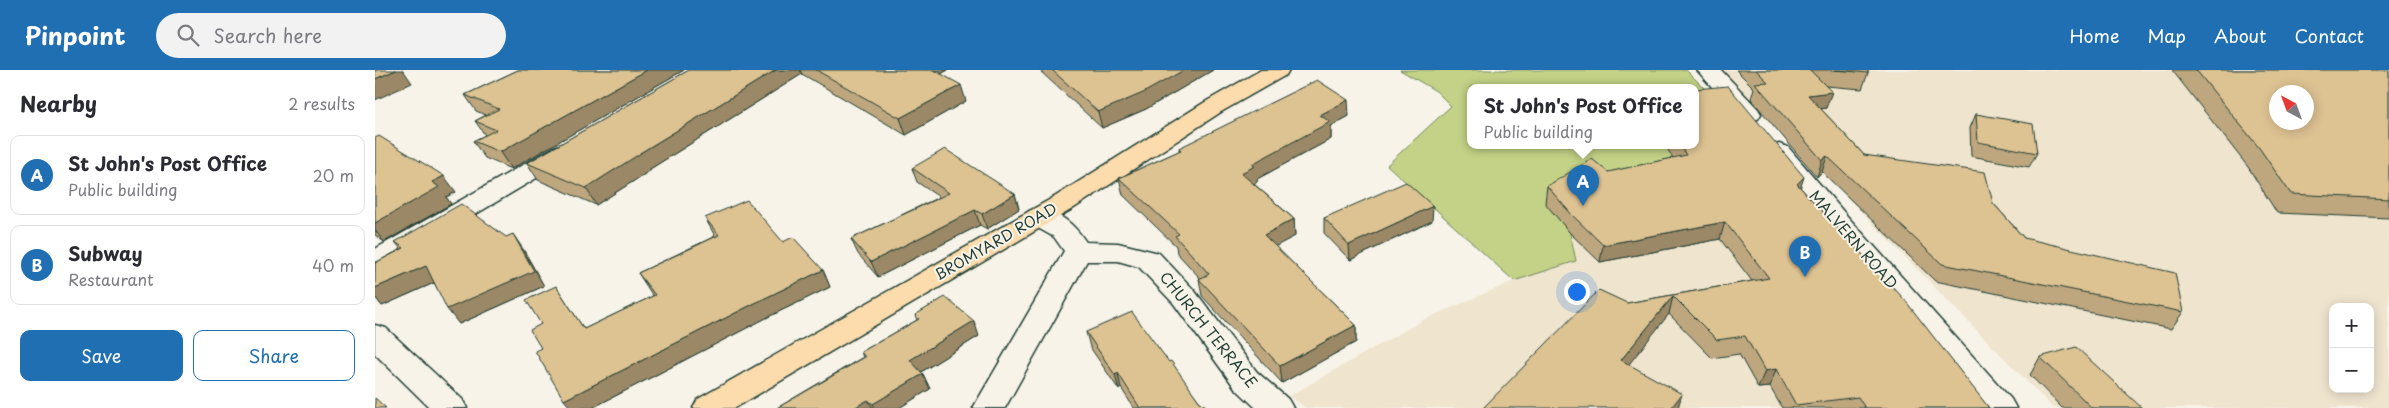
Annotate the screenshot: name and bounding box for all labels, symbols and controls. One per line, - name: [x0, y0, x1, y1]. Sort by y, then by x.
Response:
- search box: [156, 13, 506, 58]
- text: Pinpoint: [25, 17, 126, 53]
- icon: search: [174, 21, 202, 49]
- text: Search here: [214, 21, 322, 49]
- text: Home: [2069, 22, 2119, 49]
- text: Map: [2147, 22, 2186, 49]
- text: About: [2214, 22, 2266, 49]
- text: Contact: [2294, 22, 2364, 49]
- popup: [1467, 84, 1699, 149]
- north arrow: [2269, 85, 2314, 130]
- text: Nearby: [20, 87, 97, 119]
- text: 2 results: [288, 91, 355, 115]
- text: St John's Post Office: [1483, 91, 1683, 119]
- text: Public building: [1483, 119, 1593, 143]
- text: St John's Post Office: [68, 149, 267, 177]
- text: A: [31, 163, 43, 187]
- text: 20 m: [313, 163, 354, 187]
- pin: A: [1567, 165, 1599, 206]
- text: Public building: [68, 177, 178, 201]
- street label: MALVERN ROAD: [1805, 184, 1904, 294]
- street label: BROMYARD ROAD: [930, 196, 1061, 285]
- pin: B: [1789, 236, 1821, 277]
- text: Subway: [68, 239, 142, 267]
- text: B: [32, 253, 42, 277]
- text: 40 m: [312, 253, 354, 277]
- street label: CHURCH TERRACE: [1155, 266, 1263, 392]
- text: Restaurant: [68, 267, 154, 291]
- your location: [1564, 279, 1590, 305]
- map controls: [2329, 303, 2374, 393]
- button: +: [2329, 303, 2374, 348]
- button: Save: [20, 330, 183, 381]
- button: Share: [193, 330, 355, 381]
- button: −: [2329, 348, 2374, 393]

